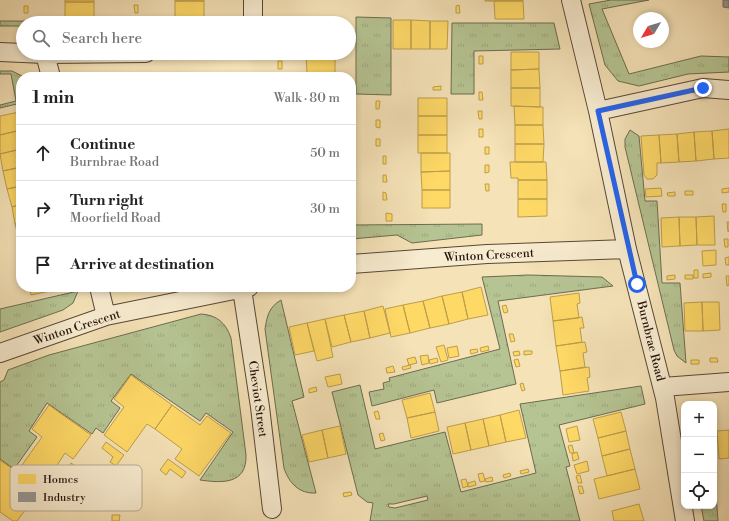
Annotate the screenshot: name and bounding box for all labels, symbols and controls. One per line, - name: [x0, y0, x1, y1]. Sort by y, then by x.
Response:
- north arrow: [633, 12, 669, 48]
- search box: [16, 16, 356, 60]
- icon: search: [30, 27, 52, 49]
- text: Search here: [62, 29, 142, 48]
- route end: [694, 79, 712, 97]
- text: 1 min: [32, 87, 74, 109]
- text: Walk · 80 m: [274, 90, 340, 106]
- text: Continue: [70, 135, 135, 154]
- icon: ahead: [32, 142, 54, 164]
- text: 50 m: [310, 145, 340, 161]
- text: Burnbrae Road: [70, 154, 159, 170]
- text: Turn right: [70, 191, 144, 210]
- icon: right: [32, 198, 54, 220]
- text: 30 m: [310, 201, 340, 217]
- text: Moorfield Road: [70, 210, 161, 226]
- street label: Winton Crescent: [443, 246, 535, 265]
- icon: arrive: [32, 254, 54, 276]
- text: Arrive at destination: [70, 255, 214, 274]
- route start: [628, 275, 646, 293]
- street label: Burnbrae Road: [633, 298, 668, 383]
- street label: Winton Crescent: [31, 306, 123, 349]
- street label: Cheviot Street: [245, 360, 270, 439]
- map controls: [681, 401, 717, 509]
- button: +: [681, 401, 717, 437]
- button: −: [681, 437, 717, 473]
- legend: [10, 465, 142, 511]
- text: Homes: [43, 473, 78, 487]
- button: locate: [681, 473, 717, 509]
- text: Industry: [43, 491, 86, 505]

